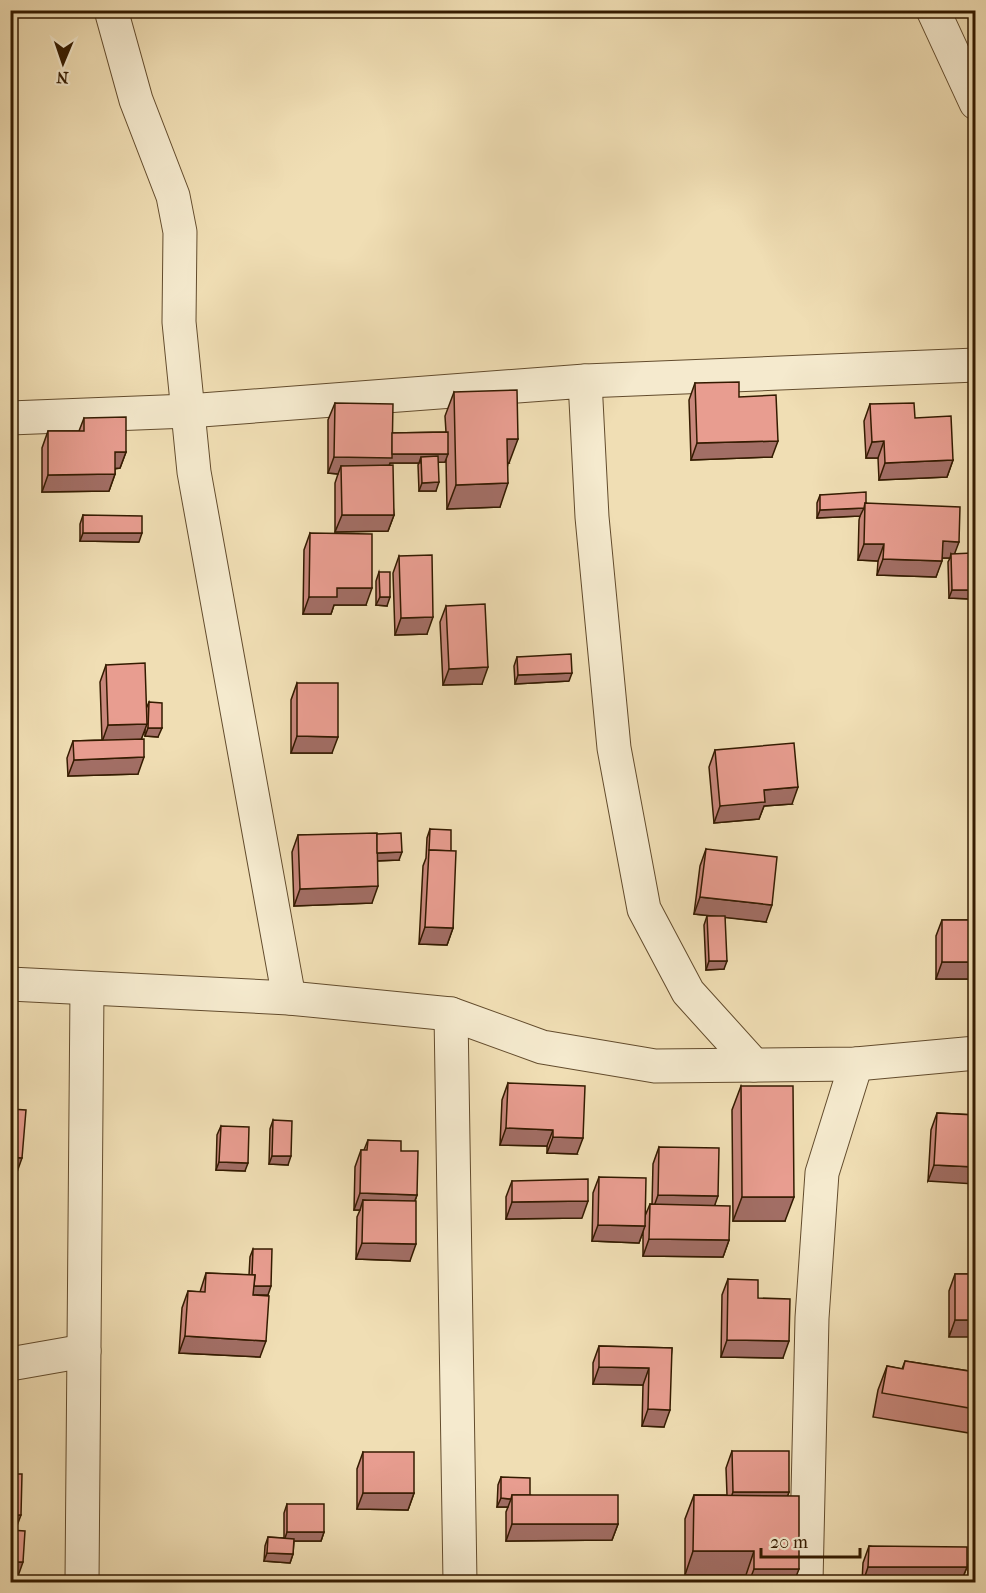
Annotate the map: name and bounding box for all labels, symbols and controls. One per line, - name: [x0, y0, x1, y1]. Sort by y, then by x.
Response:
- north arrow: [33, 33, 93, 93]
- text: N: [55, 68, 69, 87]
- scale bar: [761, 1521, 860, 1559]
- text: 20 m: [770, 1532, 808, 1553]

